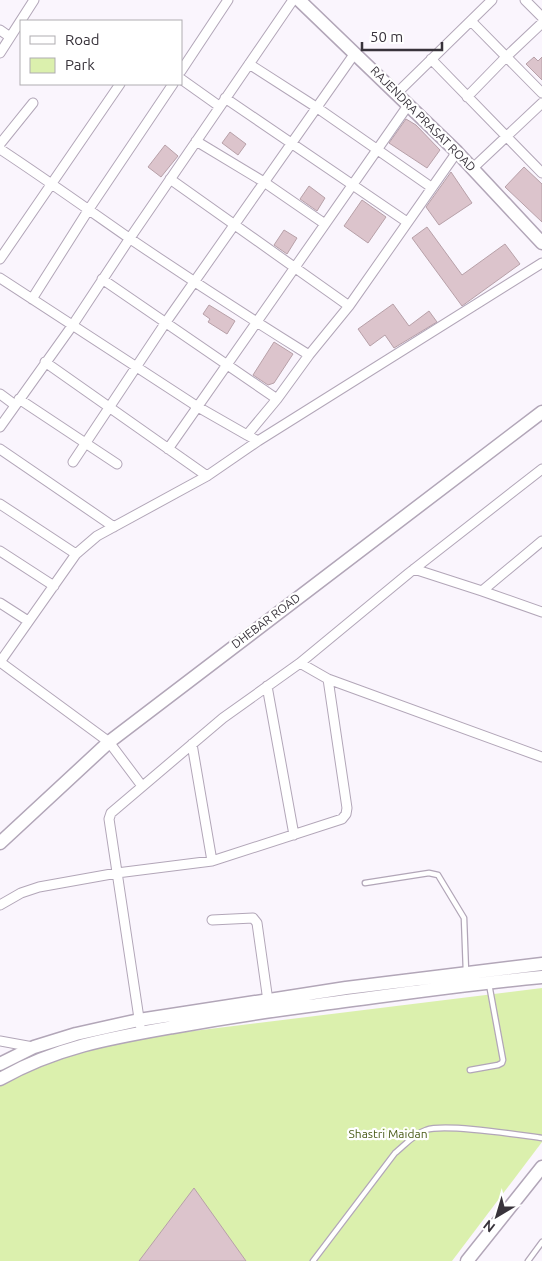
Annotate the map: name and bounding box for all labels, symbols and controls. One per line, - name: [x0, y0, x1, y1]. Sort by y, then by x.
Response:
- legend: [20, 20, 182, 85]
- scale bar: [362, 20, 442, 52]
- text: 50 m: [370, 28, 403, 45]
- text: Road: [65, 31, 100, 48]
- text: Park: [65, 56, 95, 73]
- street label: RAJENDRA PRASAT ROAD: [368, 64, 478, 174]
- street label: DHEBAR ROAD: [229, 591, 302, 651]
- park label: Shastri Maidan: [349, 1127, 428, 1140]
- north arrow: [472, 1191, 522, 1241]
- text: N: [480, 1217, 498, 1236]

